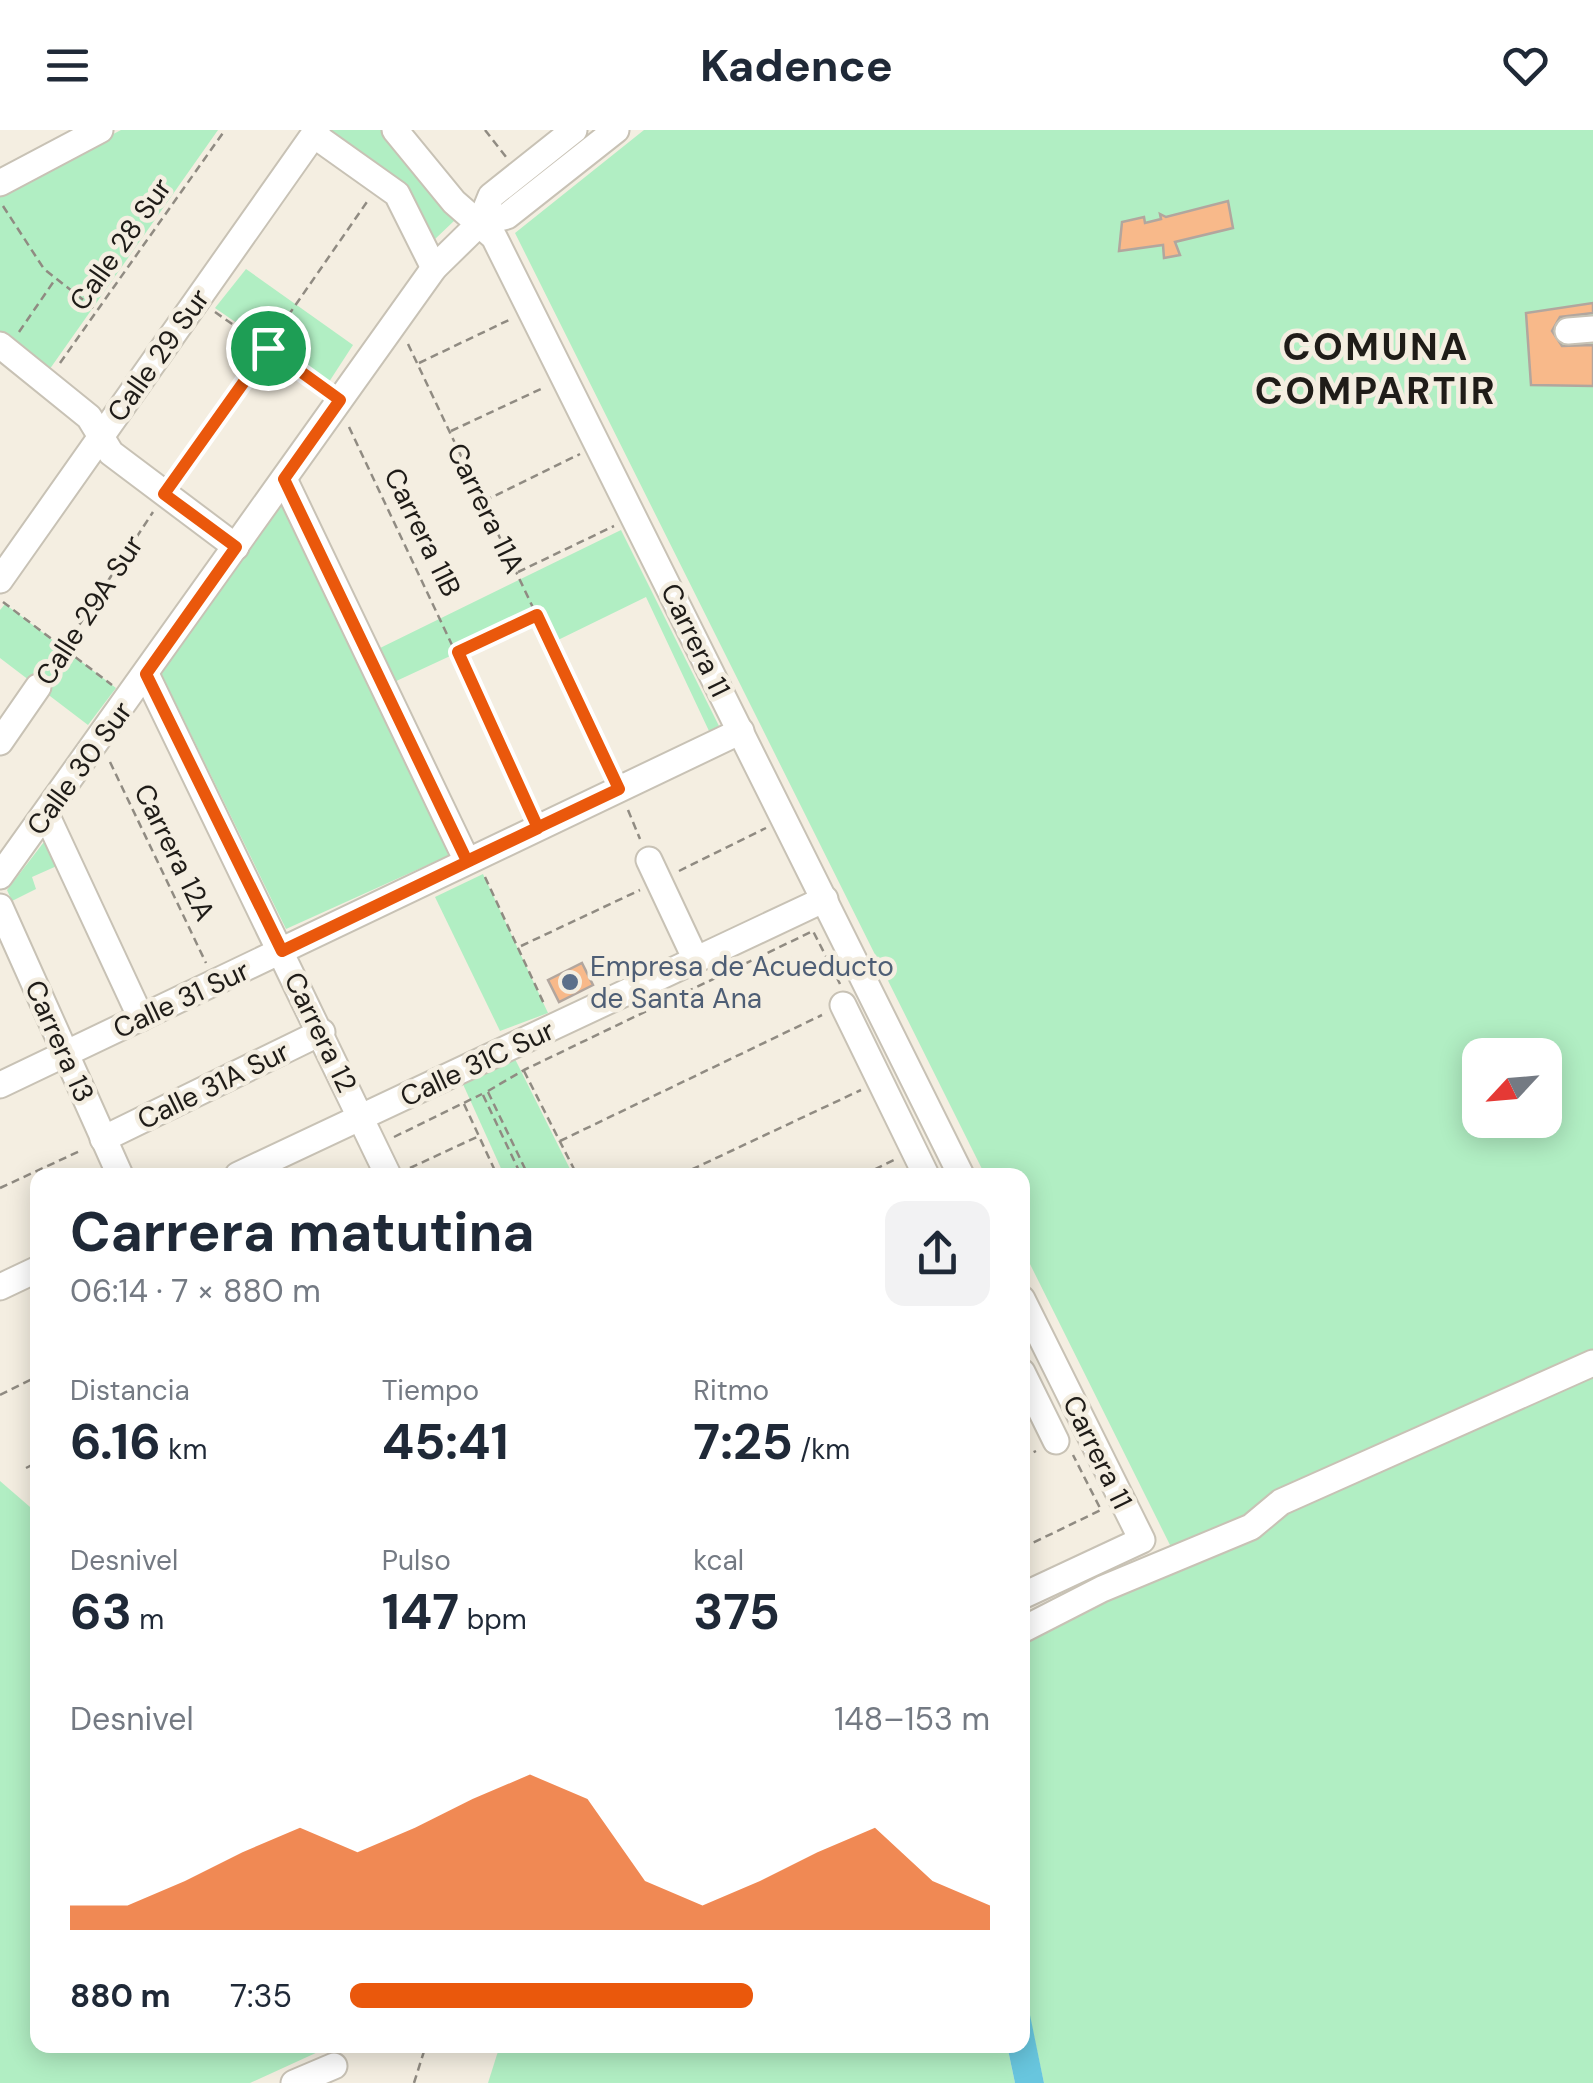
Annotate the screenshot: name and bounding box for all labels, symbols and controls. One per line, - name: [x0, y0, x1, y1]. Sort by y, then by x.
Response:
- text: Kadence: [700, 36, 893, 95]
- icon: menu: [40, 38, 95, 93]
- icon: heart: [1498, 38, 1553, 93]
- street label: Calle 28 Sur: [61, 171, 180, 318]
- street label: Calle 29 Sur: [99, 281, 218, 429]
- pin: [226, 306, 311, 391]
- icon: arrive: [241, 321, 296, 376]
- district label: COMUNA COMPARTIR: [1255, 322, 1497, 416]
- street label: Carrera 11A: [438, 437, 533, 579]
- street label: Carrera 11B: [376, 462, 470, 603]
- street label: Calle 29A Sur: [27, 528, 152, 692]
- street label: Carrera 11: [652, 577, 739, 703]
- street label: Calle 30 Sur: [18, 694, 140, 843]
- street label: Carrera 12A: [126, 778, 224, 927]
- place label: Empresa de Acueducto de Santa Ana: [590, 948, 894, 1017]
- street label: Calle 31 Sur: [107, 952, 255, 1047]
- street label: Carrera 12: [276, 966, 366, 1098]
- marker: Empresa de Acueducto de Santa Ana: [559, 971, 581, 993]
- street label: Carrera 13: [16, 974, 103, 1108]
- street label: Calle 31C Sur: [394, 1012, 560, 1115]
- street label: Calle 31A Sur: [131, 1033, 295, 1138]
- north arrow: [1462, 1038, 1562, 1138]
- map controls: [1462, 1038, 1562, 1138]
- text: Carrera matutina: [70, 1196, 535, 1268]
- button: share: [885, 1201, 990, 1306]
- text: 06:14 · 7 × 880 m: [70, 1270, 321, 1312]
- text: Distancia: [70, 1372, 190, 1409]
- text: Tiempo: [382, 1372, 479, 1409]
- text: Ritmo: [693, 1372, 769, 1409]
- street label: Carrera 11: [1054, 1389, 1141, 1515]
- text: 6.16: [70, 1409, 161, 1475]
- text: 45:41: [382, 1409, 509, 1475]
- text: 7:25: [693, 1409, 793, 1475]
- text: km: [161, 1431, 207, 1468]
- text: /km: [793, 1431, 850, 1468]
- text: Desnivel: [70, 1542, 178, 1579]
- text: Pulso: [382, 1542, 451, 1579]
- text: kcal: [693, 1542, 744, 1579]
- text: 63: [70, 1579, 132, 1645]
- text: 147: [382, 1579, 459, 1645]
- text: 375: [693, 1579, 780, 1645]
- text: m: [132, 1601, 164, 1638]
- text: bpm: [459, 1601, 527, 1638]
- text: Desnivel: [70, 1698, 194, 1740]
- text: 148–153 m: [834, 1698, 990, 1740]
- text: 880 m: [70, 1975, 171, 2017]
- text: 7:35: [230, 1975, 292, 2017]

